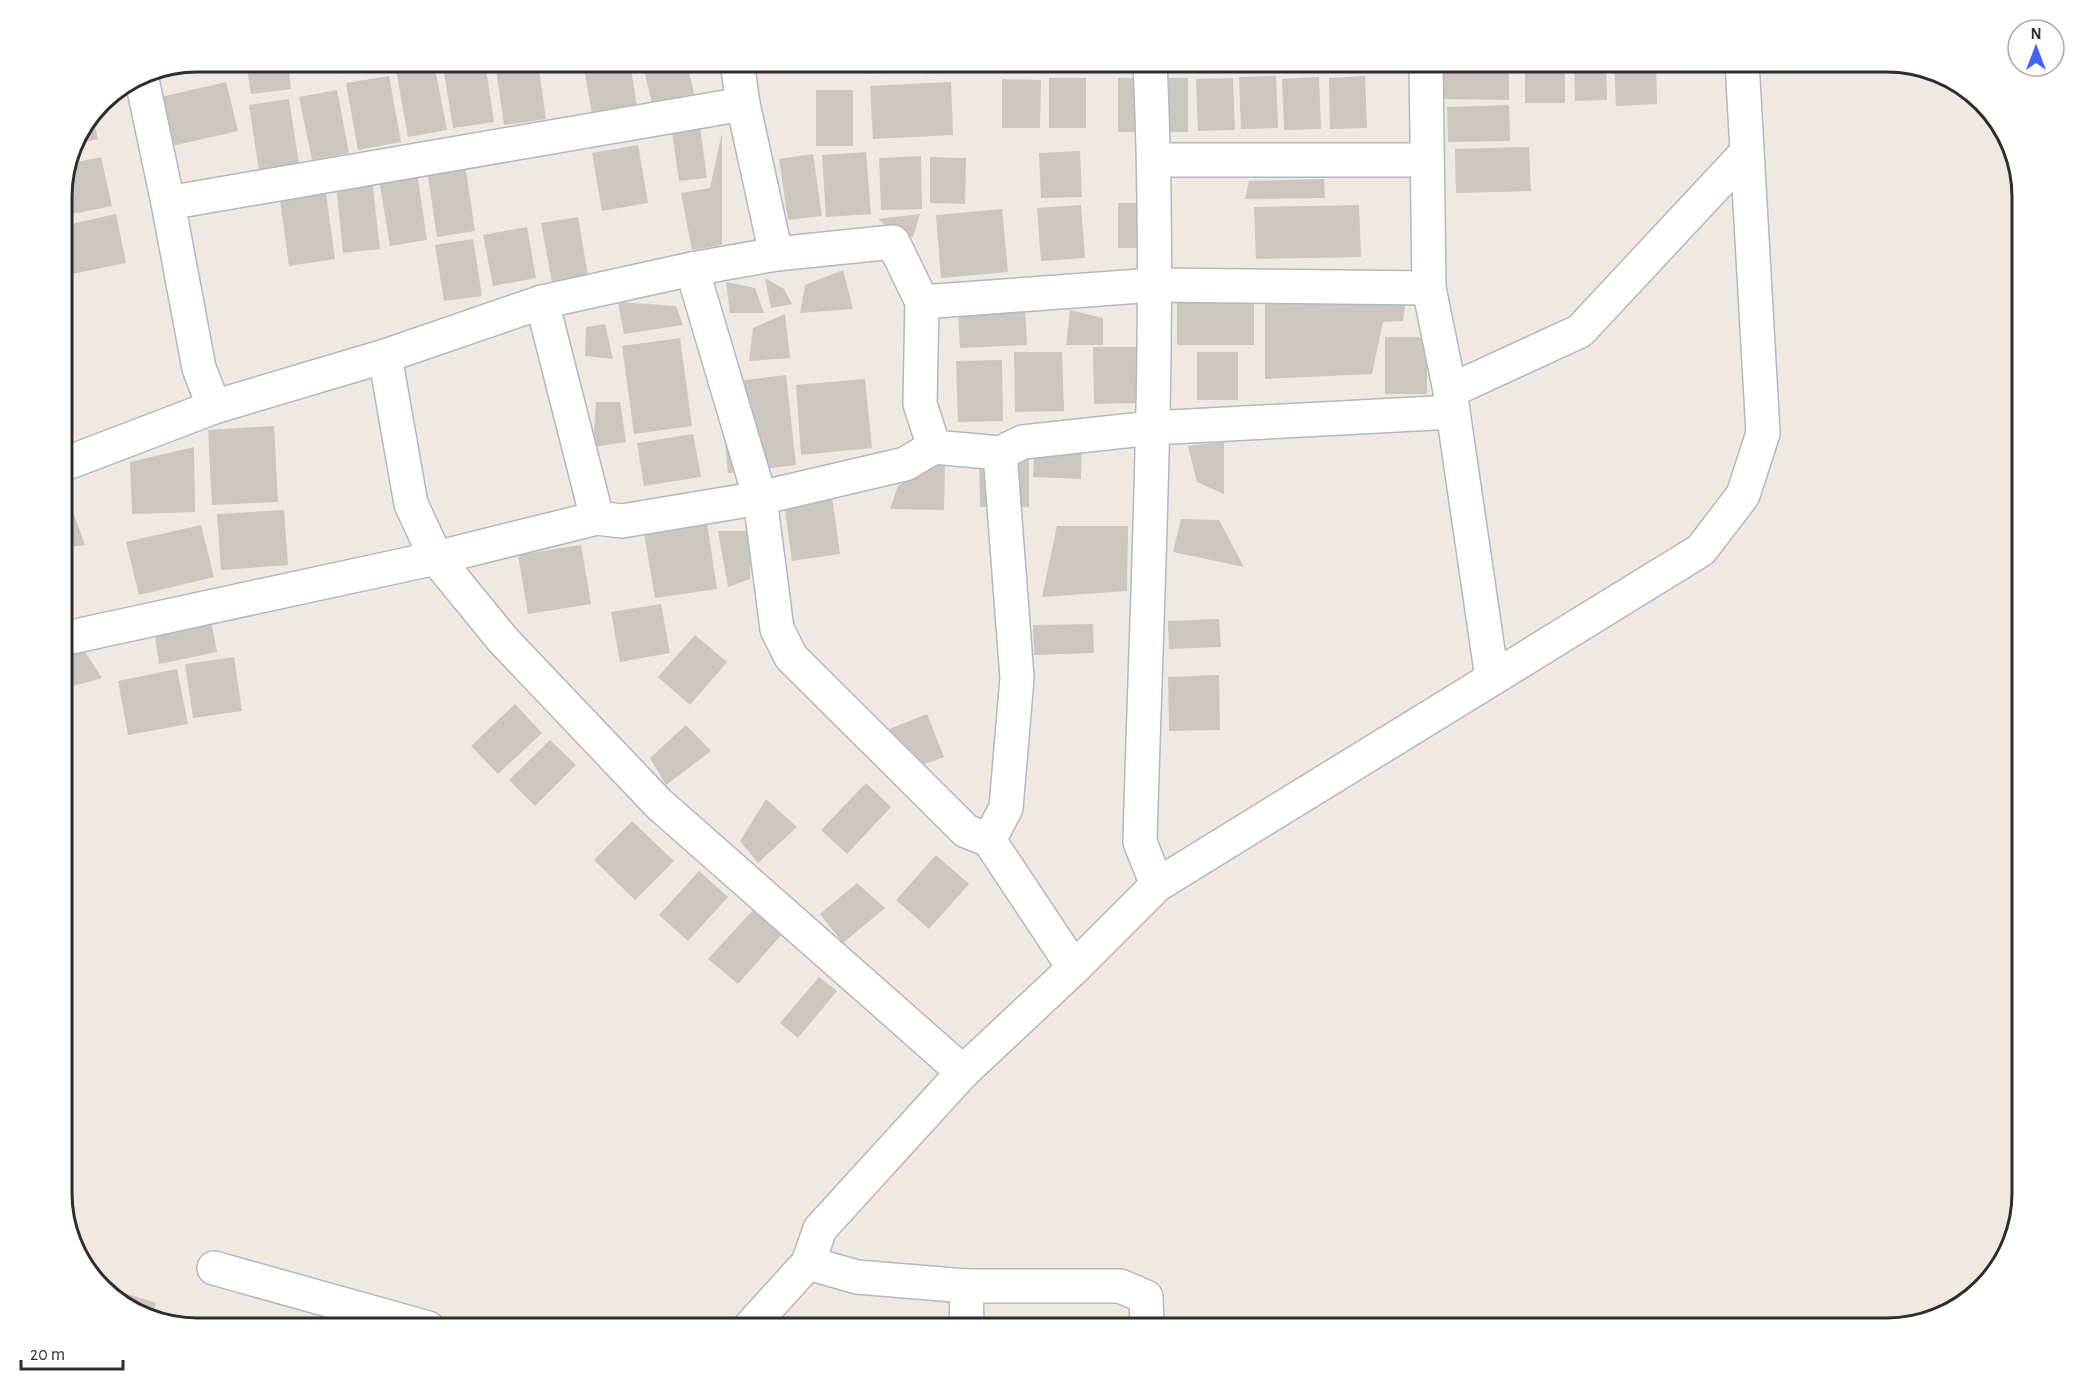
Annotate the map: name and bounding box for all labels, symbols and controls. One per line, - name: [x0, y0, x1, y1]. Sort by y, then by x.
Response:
- north arrow: [2006, 18, 2066, 78]
- text: N: [2030, 26, 2042, 42]
- scale bar: [21, 1333, 123, 1371]
- text: 20 m: [30, 1346, 65, 1364]

